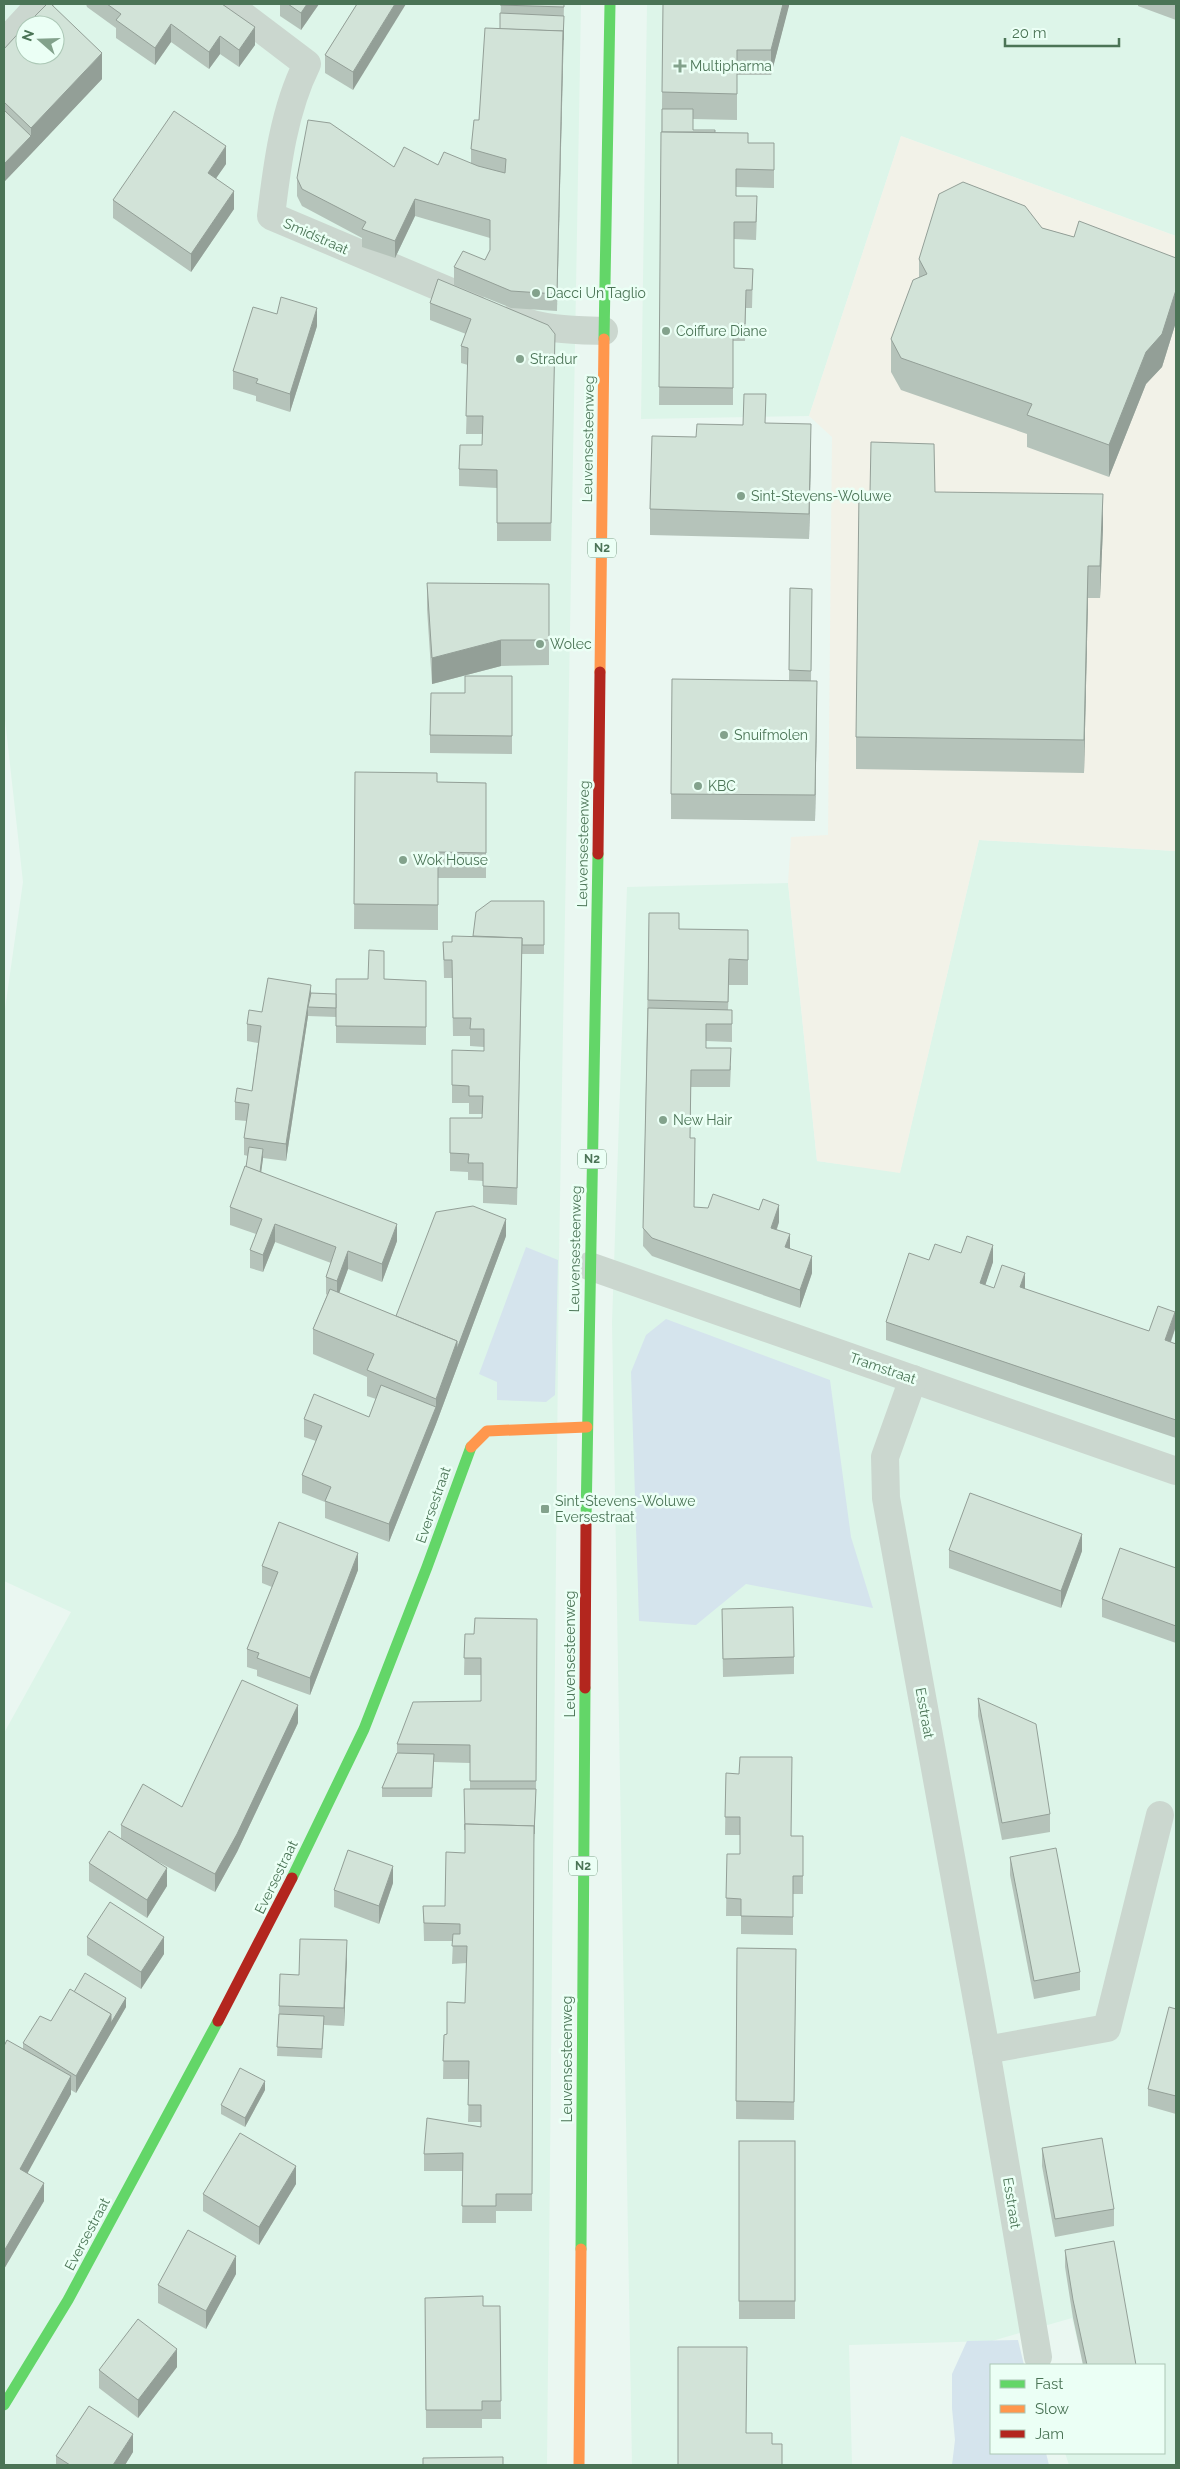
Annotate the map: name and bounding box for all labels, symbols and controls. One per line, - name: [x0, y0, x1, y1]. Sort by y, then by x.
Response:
- north arrow: [15, 15, 65, 65]
- scale bar: [1005, 15, 1119, 47]
- text: 20 m: [1012, 24, 1047, 42]
- text: N: [18, 28, 37, 43]
- place label: Multipharma: [690, 58, 772, 74]
- marker: Multipharma: [674, 60, 686, 72]
- street label: Smidstraat: [281, 215, 351, 258]
- place label: Dacci Un Taglio: [546, 285, 646, 301]
- marker: Dacci Un Taglio: [530, 287, 542, 299]
- place label: Coiffure Diane: [676, 323, 767, 339]
- marker: Coiffure Diane: [660, 325, 672, 337]
- place label: Stradur: [530, 351, 578, 367]
- marker: Stradur: [514, 353, 526, 365]
- street label: Leuvensesteenweg: [579, 375, 597, 503]
- place label: Sint-Stevens-Woluwe: [751, 488, 891, 504]
- marker: Sint-Stevens-Woluwe: [735, 490, 747, 502]
- road number: N2: [588, 538, 616, 558]
- place label: Wolec: [550, 636, 592, 652]
- marker: Wolec: [534, 638, 546, 650]
- place label: Snuifmolen: [734, 727, 808, 743]
- marker: Snuifmolen: [718, 729, 730, 741]
- place label: KBC: [708, 778, 736, 794]
- street label: Leuvensesteenweg: [574, 780, 592, 908]
- marker: KBC: [692, 780, 704, 792]
- place label: Wok House: [413, 852, 488, 868]
- marker: Wok House: [397, 854, 409, 866]
- place label: New Hair: [673, 1112, 732, 1128]
- marker: New Hair: [657, 1114, 669, 1126]
- road number: N2: [578, 1150, 606, 1168]
- street label: Leuvensesteenweg: [566, 1185, 584, 1313]
- street label: Tramstraat: [848, 1349, 918, 1387]
- street label: Eversestraat: [412, 1464, 454, 1545]
- place label: Sint-Stevens-Woluwe Eversestraat: [555, 1493, 695, 1525]
- marker: Sint-Stevens-Woluwe Eversestraat: [539, 1503, 551, 1515]
- street label: Leuvensesteenweg: [562, 1591, 578, 1717]
- street label: Esstraat: [913, 1686, 937, 1740]
- street label: Eversestraat: [251, 1837, 301, 1916]
- road number: N2: [569, 1856, 597, 1875]
- street label: Leuvensesteenweg: [559, 1996, 575, 2122]
- street label: Esstraat: [1000, 2176, 1024, 2230]
- street label: Eversestraat: [61, 2195, 113, 2273]
- legend: [990, 2364, 1165, 2454]
- text: Fast: [1035, 2375, 1063, 2393]
- text: Slow: [1035, 2400, 1069, 2418]
- text: Jam: [1035, 2425, 1064, 2443]

